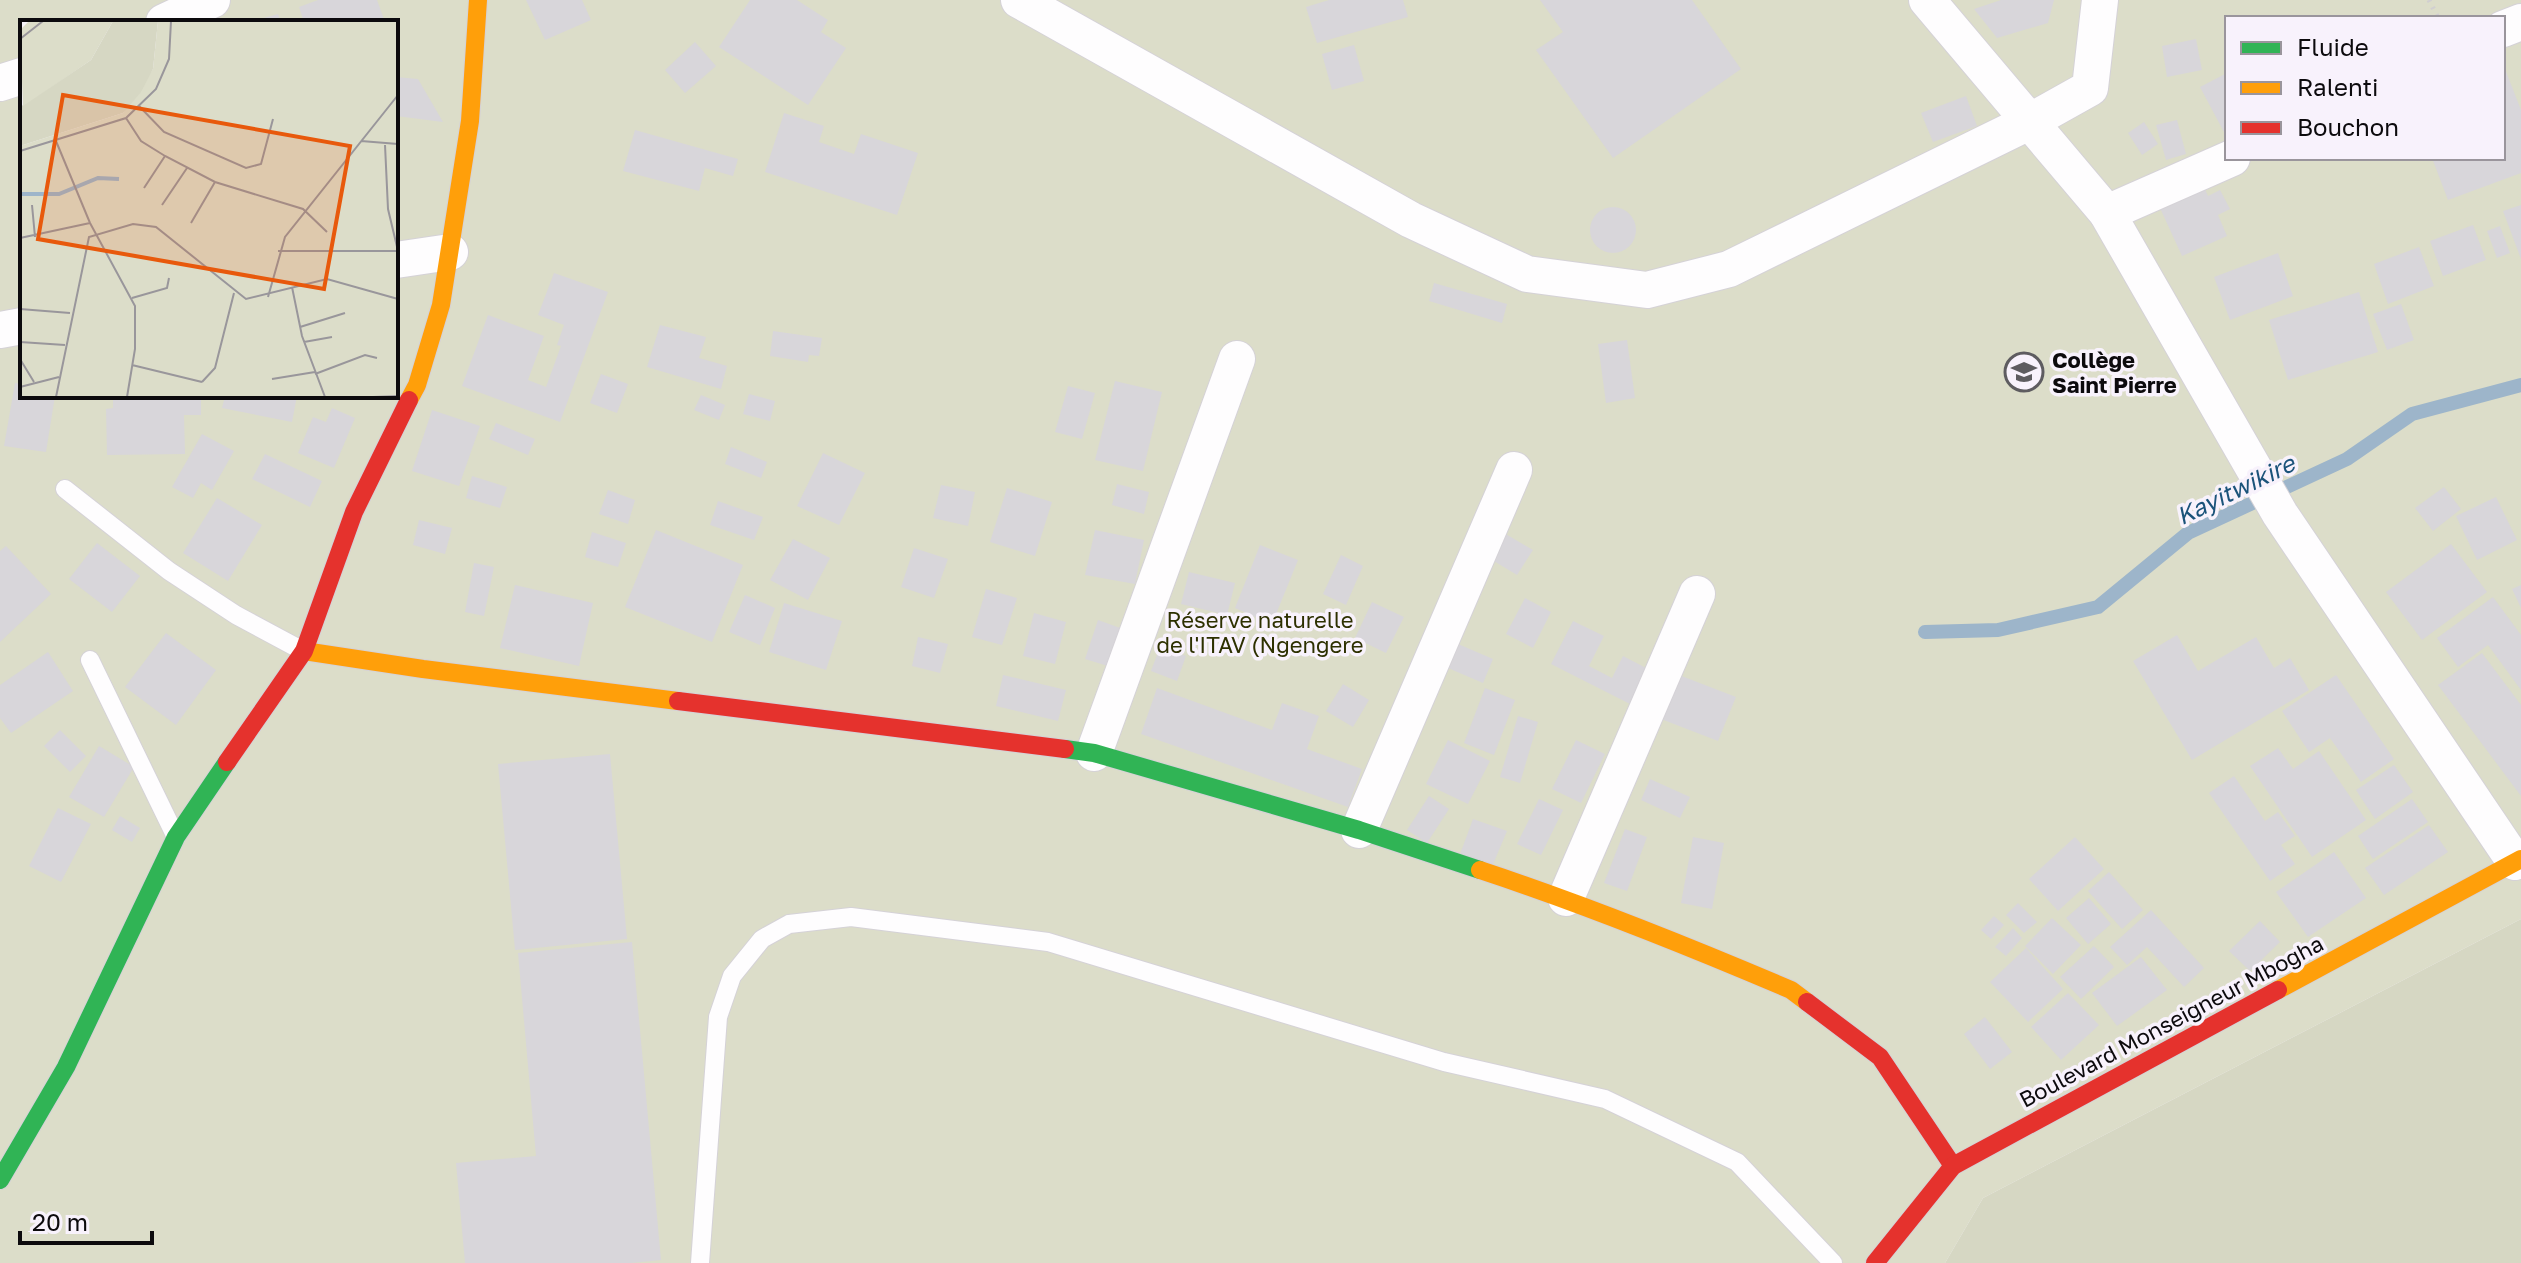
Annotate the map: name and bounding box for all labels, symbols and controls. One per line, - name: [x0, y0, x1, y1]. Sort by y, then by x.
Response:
- legend: [2225, 16, 2505, 160]
- inset map: [20, 20, 398, 398]
- text: Fluide: [2297, 32, 2369, 61]
- text: Ralenti: [2297, 72, 2379, 101]
- text: Bouchon: [2297, 112, 2399, 141]
- place label: Collège Saint Pierre: [2052, 346, 2177, 398]
- school or university icon: Collège Saint Pierre: [2003, 351, 2045, 393]
- water label: Kayitwikire: [2171, 447, 2301, 531]
- park label: Réserve naturelle de l'ITAV (Ngengere: [1157, 606, 1363, 658]
- street label: Boulevard Monseigneur Mbogha: [2014, 929, 2328, 1113]
- scale bar: [20, 1195, 152, 1245]
- text: 20 m: [32, 1207, 88, 1236]

